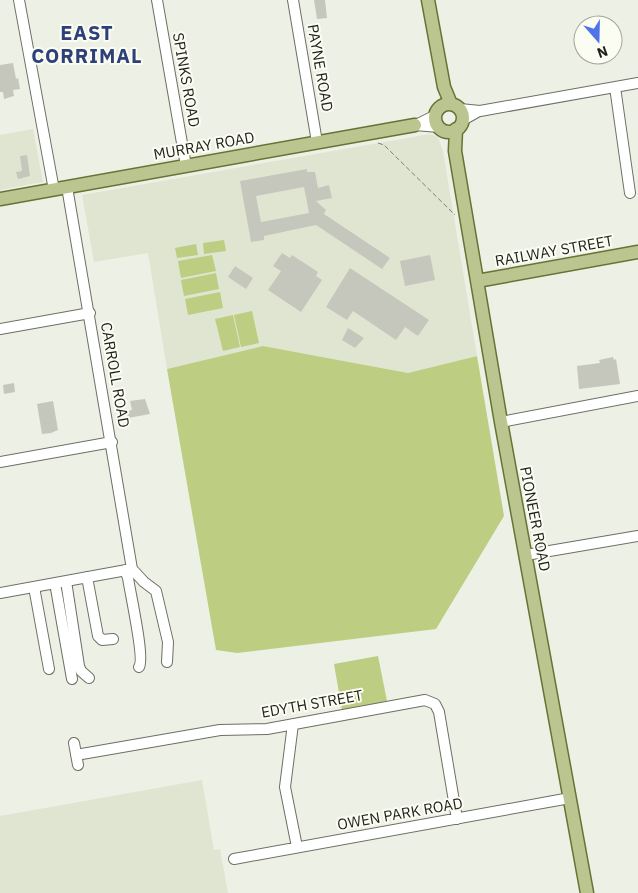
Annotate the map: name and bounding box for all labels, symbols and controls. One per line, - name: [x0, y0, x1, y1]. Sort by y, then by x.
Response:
- north arrow: [573, 15, 623, 65]
- district label: EAST CORRIMAL: [31, 19, 143, 69]
- street label: PAYNE ROAD: [303, 23, 338, 113]
- street label: SPINKS ROAD: [169, 31, 204, 129]
- text: N: [595, 42, 610, 62]
- street label: MURRAY ROAD: [152, 127, 256, 164]
- street label: RAILWAY STREET: [493, 231, 615, 270]
- street label: CARROLL ROAD: [97, 321, 134, 429]
- street label: PIONEER ROAD: [516, 465, 555, 573]
- street label: EDYTH STREET: [260, 685, 365, 722]
- street label: OWEN PARK ROAD: [336, 793, 464, 834]

